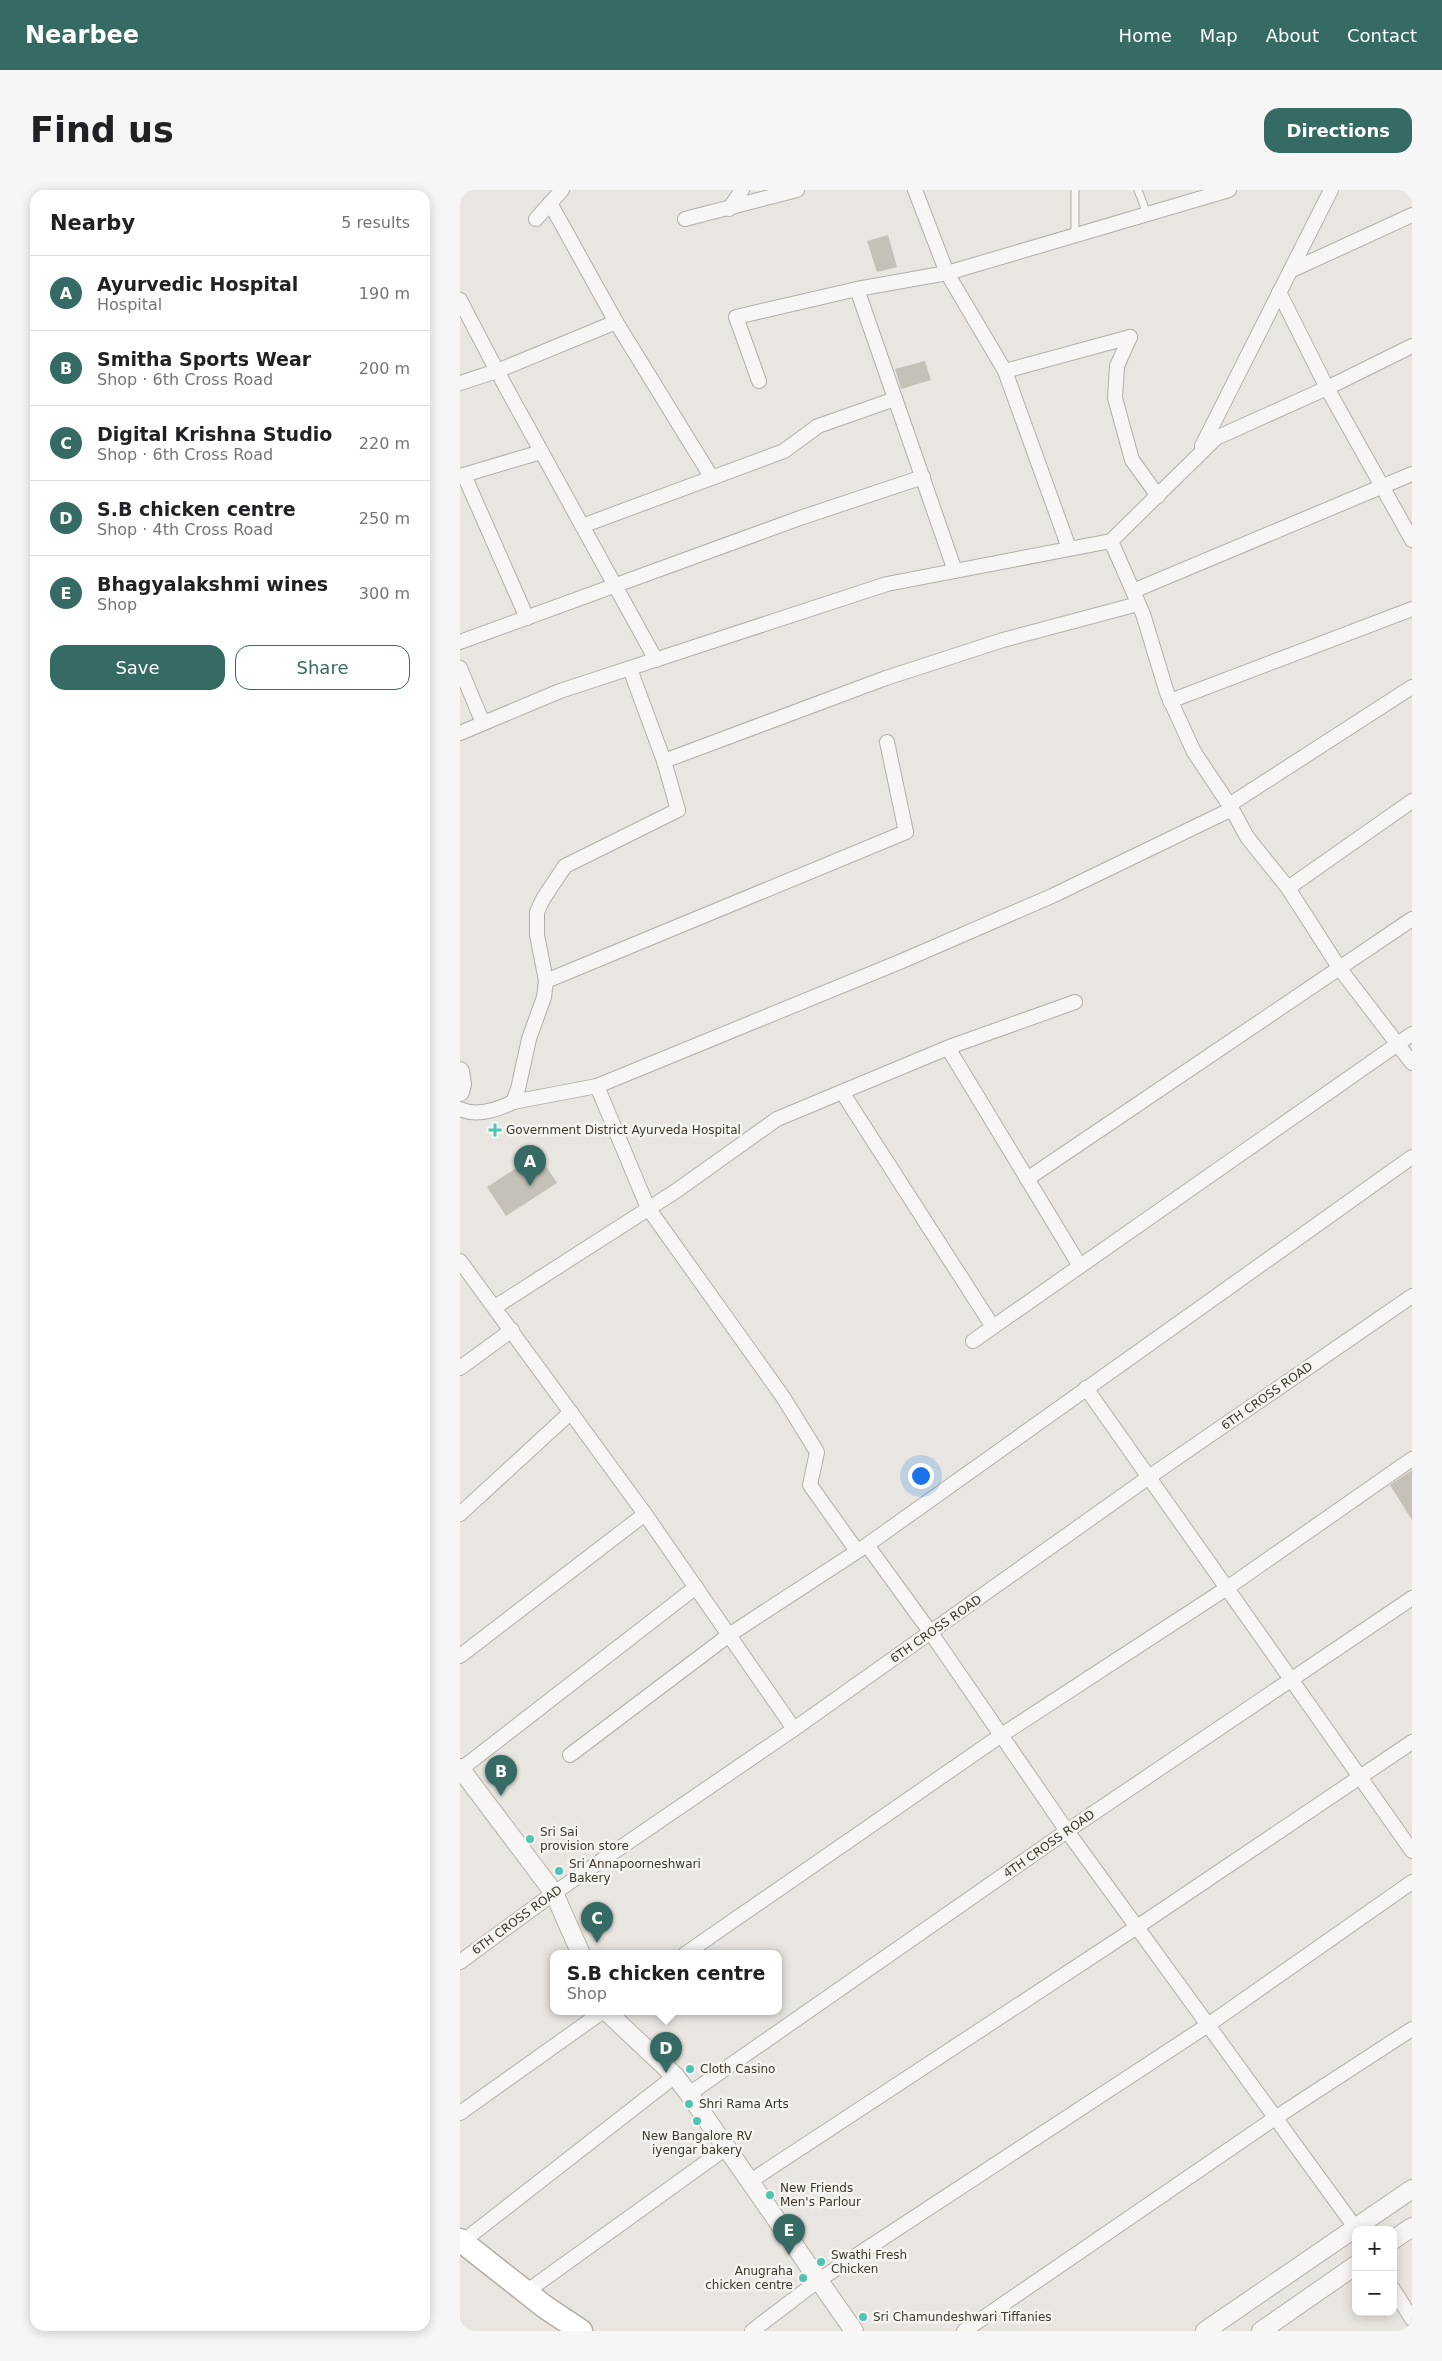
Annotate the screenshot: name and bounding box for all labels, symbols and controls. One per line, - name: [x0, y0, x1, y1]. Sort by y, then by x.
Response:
- text: Nearbee: [25, 21, 139, 49]
- text: Home: [1119, 25, 1172, 46]
- text: Map: [1200, 25, 1238, 46]
- text: About: [1266, 25, 1319, 46]
- text: Contact: [1347, 25, 1417, 46]
- button: Directions: [1264, 108, 1412, 153]
- text: Find us: [30, 110, 174, 150]
- text: Nearby: [50, 211, 135, 235]
- text: 5 results: [341, 213, 410, 232]
- text: Ayurvedic Hospital: [97, 273, 298, 295]
- text: A: [60, 284, 72, 303]
- text: 190 m: [359, 284, 410, 303]
- text: Hospital: [97, 295, 162, 314]
- text: Smitha Sports Wear: [97, 348, 311, 370]
- text: B: [60, 359, 72, 378]
- text: 200 m: [359, 359, 410, 378]
- text: Shop · 6th Cross Road: [97, 370, 273, 389]
- text: Digital Krishna Studio: [97, 423, 332, 445]
- text: C: [60, 434, 72, 453]
- text: 220 m: [359, 434, 410, 453]
- text: Shop · 6th Cross Road: [97, 445, 273, 464]
- text: S.B chicken centre: [97, 498, 296, 520]
- text: D: [59, 509, 73, 528]
- text: 250 m: [359, 509, 410, 528]
- text: Shop · 4th Cross Road: [97, 520, 273, 539]
- text: Bhagyalakshmi wines: [97, 573, 328, 595]
- text: E: [61, 584, 71, 603]
- text: 300 m: [359, 584, 410, 603]
- text: Shop: [97, 595, 137, 614]
- button: Save: [50, 645, 225, 690]
- button: Share: [235, 645, 410, 690]
- marker: Government District Ayurveda Hospital: [488, 1123, 502, 1137]
- place label: Government District Ayurveda Hospital: [506, 1123, 741, 1137]
- pin: A: [514, 1145, 546, 1186]
- street label: 6TH CROSS ROAD: [1219, 1359, 1315, 1433]
- your location: [908, 1463, 934, 1489]
- street label: 6TH CROSS ROAD: [888, 1592, 984, 1666]
- pin: B: [485, 1755, 517, 1796]
- street label: 4TH CROSS ROAD: [1001, 1807, 1097, 1881]
- place label: Sri Sai provision store: [540, 1825, 629, 1853]
- marker: Sri Sai provision store: [524, 1833, 536, 1845]
- place label: Sri Annapoorneshwari Bakery: [569, 1857, 701, 1885]
- marker: Sri Annapoorneshwari Bakery: [553, 1865, 565, 1877]
- street label: 6TH CROSS ROAD: [469, 1883, 565, 1957]
- pin: C: [581, 1902, 613, 1943]
- popup: [550, 1950, 782, 2015]
- text: S.B chicken centre: [567, 1962, 765, 1984]
- text: Shop: [567, 1984, 607, 2003]
- pin: D: [650, 2032, 682, 2073]
- place label: Cloth Casino: [700, 2062, 775, 2076]
- marker: Cloth Casino: [684, 2063, 696, 2075]
- place label: Shri Rama Arts: [699, 2097, 789, 2111]
- marker: Shri Rama Arts: [683, 2098, 695, 2110]
- marker: New Bangalore RV iyengar bakery: [691, 2115, 703, 2127]
- place label: New Bangalore RV iyengar bakery: [642, 2129, 753, 2157]
- place label: New Friends Men's Parlour: [780, 2181, 861, 2209]
- marker: New Friends Men's Parlour: [764, 2189, 776, 2201]
- pin: E: [773, 2214, 805, 2255]
- map controls: [1352, 2226, 1397, 2316]
- button: +: [1352, 2226, 1397, 2271]
- place label: Swathi Fresh Chicken: [831, 2248, 907, 2276]
- marker: Swathi Fresh Chicken: [815, 2256, 827, 2268]
- place label: Anugraha chicken centre: [705, 2264, 793, 2292]
- button: −: [1352, 2271, 1397, 2316]
- marker: Anugraha chicken centre: [797, 2272, 809, 2284]
- place label: Sri Chamundeshwari Tiffanies: [873, 2310, 1052, 2324]
- marker: Sri Chamundeshwari Tiffanies: [857, 2311, 869, 2323]

